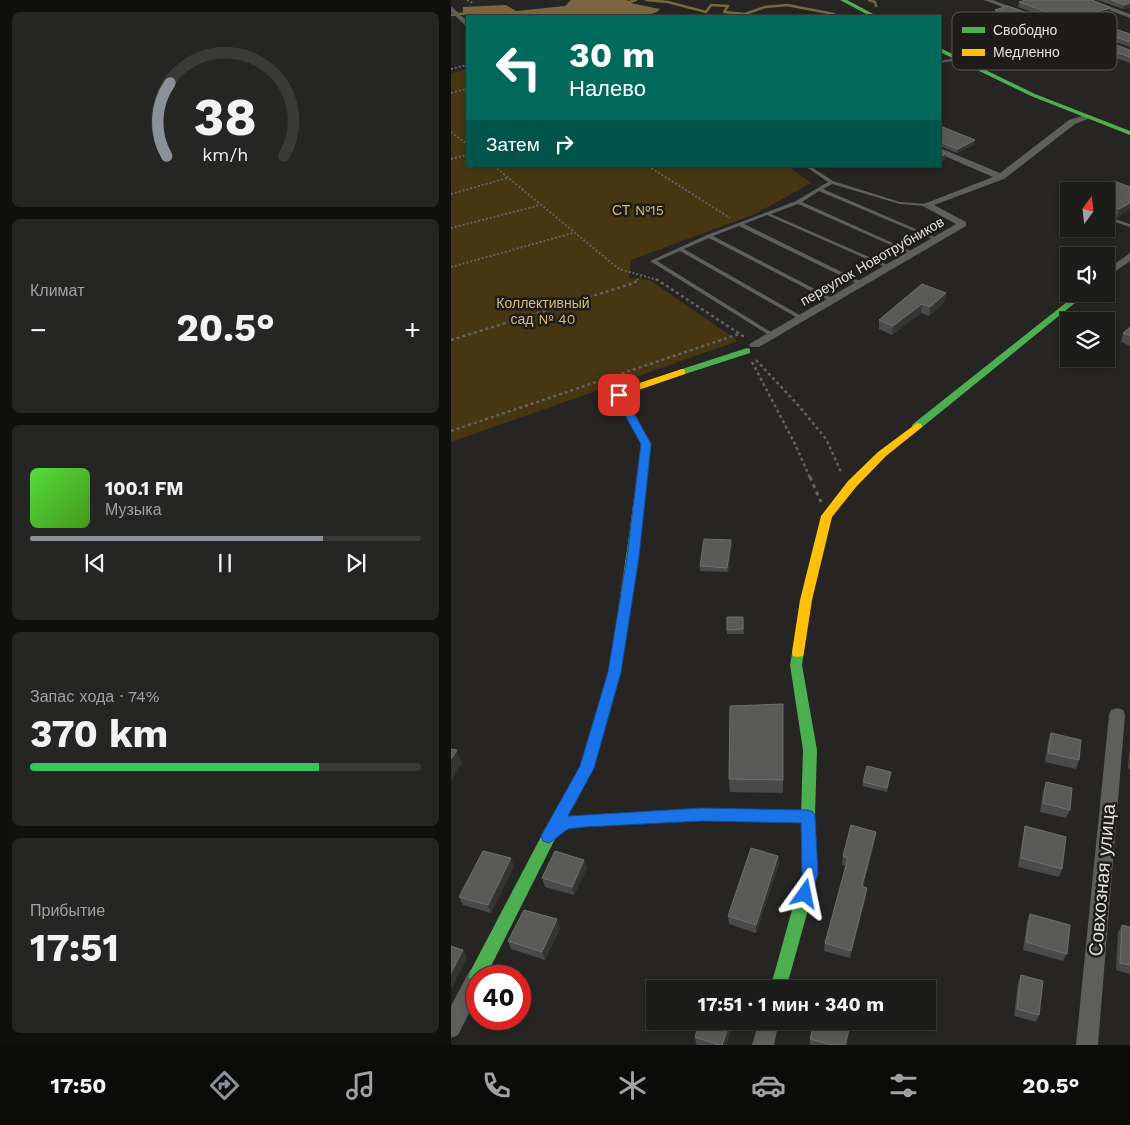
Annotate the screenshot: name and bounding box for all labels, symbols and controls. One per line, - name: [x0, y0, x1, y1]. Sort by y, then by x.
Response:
- legend: [952, 12, 1117, 70]
- text: Свободно: [993, 22, 1058, 38]
- text: 30 m: [569, 34, 655, 76]
- icon: left: [486, 35, 551, 100]
- text: Медленно: [993, 44, 1060, 60]
- text: Налево: [569, 76, 646, 101]
- text: 38: [194, 87, 257, 148]
- icon: right: [550, 130, 578, 158]
- text: Затем: [486, 133, 540, 156]
- text: km/h: [202, 144, 249, 165]
- north arrow: [1060, 182, 1115, 238]
- map controls: [1060, 182, 1115, 367]
- park label: СТ №15: [612, 202, 664, 218]
- street label: переулок Новотрубников: [797, 213, 947, 309]
- button: sound: [1060, 247, 1115, 302]
- text: Климат: [30, 281, 84, 300]
- park label: Коллективный сад № 40: [496, 295, 590, 327]
- text: 20.5°: [176, 306, 275, 350]
- button: layers: [1060, 312, 1115, 367]
- text: −: [30, 313, 47, 346]
- text: +: [404, 313, 421, 346]
- pin: [598, 374, 640, 416]
- icon: arrive: [605, 381, 633, 409]
- text: 100.1 FM: [105, 477, 184, 500]
- text: Музыка: [105, 500, 162, 519]
- icon: previous: [81, 549, 109, 577]
- icon: pause: [211, 549, 239, 577]
- icon: next: [342, 549, 370, 577]
- text: Запас хода · 74%: [30, 687, 159, 706]
- text: 370 km: [30, 712, 168, 756]
- street label: Совхозная улица: [1084, 802, 1120, 957]
- position arrow: [778, 867, 830, 919]
- text: Прибытие: [30, 901, 105, 920]
- text: 17:51: [30, 926, 119, 970]
- speed limit sign: 40: [466, 965, 531, 1030]
- text: 17:51 · 1 мин · 340 m: [698, 993, 884, 1016]
- icon: directions: [207, 1068, 242, 1103]
- icon: music: [343, 1068, 378, 1103]
- icon: phone: [479, 1068, 514, 1103]
- icon: climate: [615, 1068, 650, 1103]
- icon: car: [751, 1068, 786, 1103]
- icon: filters: [886, 1068, 921, 1103]
- text: 17:50: [50, 1073, 107, 1098]
- text: 20.5°: [1022, 1073, 1079, 1098]

